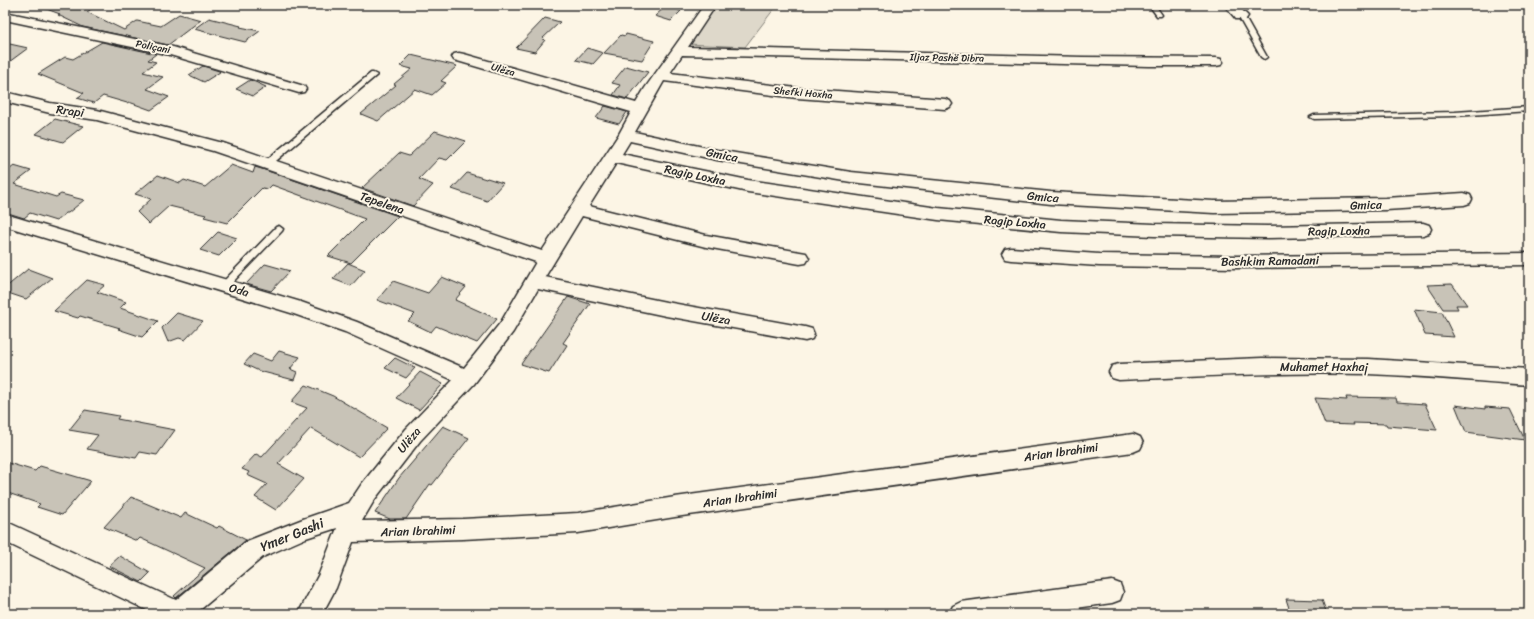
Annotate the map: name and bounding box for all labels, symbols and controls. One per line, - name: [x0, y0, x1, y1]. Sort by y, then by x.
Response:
- street label: Poliçani: [134, 35, 173, 59]
- street label: Iljaz Pashë Dibra: [909, 48, 984, 68]
- street label: Ulëza: [489, 58, 517, 82]
- street label: Shefki Hoxha: [773, 81, 833, 105]
- street label: Rrapi: [55, 98, 86, 124]
- street label: Gmica: [704, 141, 741, 169]
- street label: Ragip Loxha: [662, 158, 728, 192]
- street label: Tepelena: [357, 185, 407, 221]
- street label: Gmica: [1026, 185, 1061, 209]
- street label: Gmica: [1350, 193, 1383, 217]
- street label: Ragip Loxha: [983, 208, 1047, 236]
- street label: Ragip Loxha: [1308, 219, 1370, 243]
- street label: Bashkim Ramadani: [1221, 249, 1320, 273]
- street label: Oda: [226, 277, 252, 303]
- street label: Ulëza: [700, 305, 732, 331]
- street label: Muhamet Haxhaj: [1280, 356, 1368, 378]
- street label: Ulëza: [391, 422, 427, 458]
- street label: Arian Ibrahimi: [1021, 436, 1100, 468]
- street label: Arian Ibrahimi: [700, 482, 779, 514]
- street label: Ymer Gashi: [256, 510, 329, 559]
- street label: Arian Ibrahimi: [379, 519, 456, 543]

